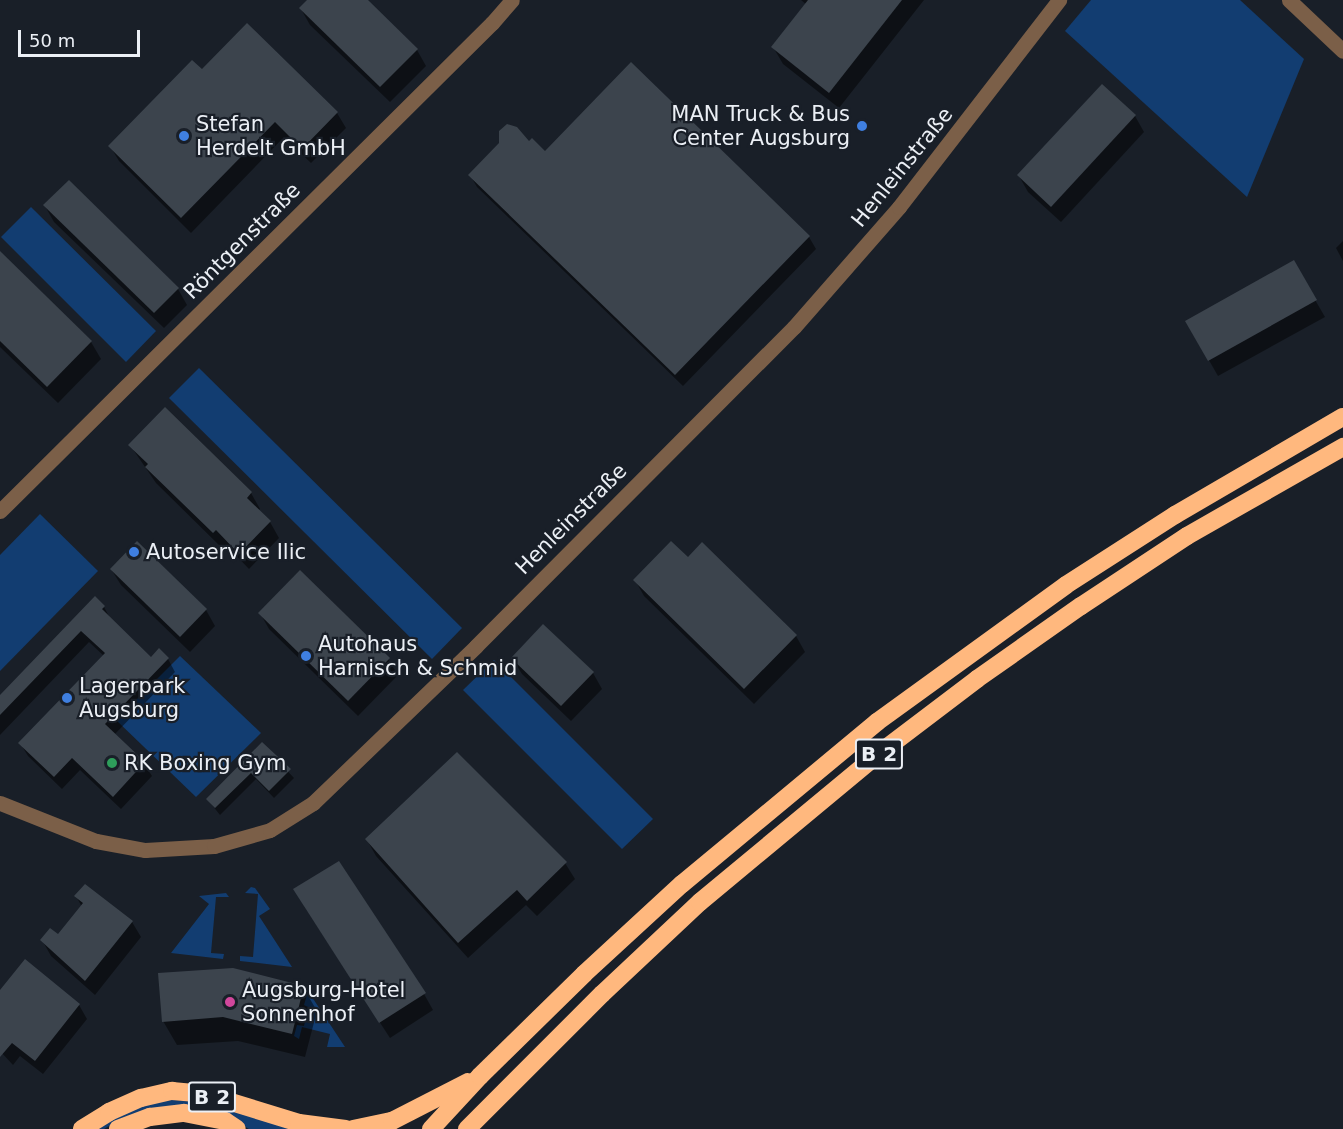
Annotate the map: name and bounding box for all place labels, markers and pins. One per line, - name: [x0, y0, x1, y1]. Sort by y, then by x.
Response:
- place label: MAN Truck & Bus Center Augsburg: [671, 101, 850, 151]
- place label: Stefan Herdelt GmbH: [196, 111, 346, 161]
- marker: MAN Truck & Bus Center Augsburg: [855, 119, 869, 133]
- marker: Stefan Herdelt GmbH: [177, 129, 191, 143]
- place label: Autoservice Ilic: [146, 539, 306, 565]
- marker: Autoservice Ilic: [127, 545, 141, 559]
- place label: Autohaus Harnisch & Schmid: [318, 631, 517, 681]
- marker: Autohaus Harnisch & Schmid: [299, 649, 313, 663]
- place label: Lagerpark Augsburg: [79, 673, 185, 723]
- marker: Lagerpark Augsburg: [60, 691, 74, 705]
- place label: RK Boxing Gym: [124, 750, 286, 776]
- marker: RK Boxing Gym: [105, 756, 119, 770]
- place label: Augsburg-Hotel Sonnenhof: [242, 977, 405, 1027]
- marker: Augsburg-Hotel Sonnenhof: [223, 995, 237, 1009]

